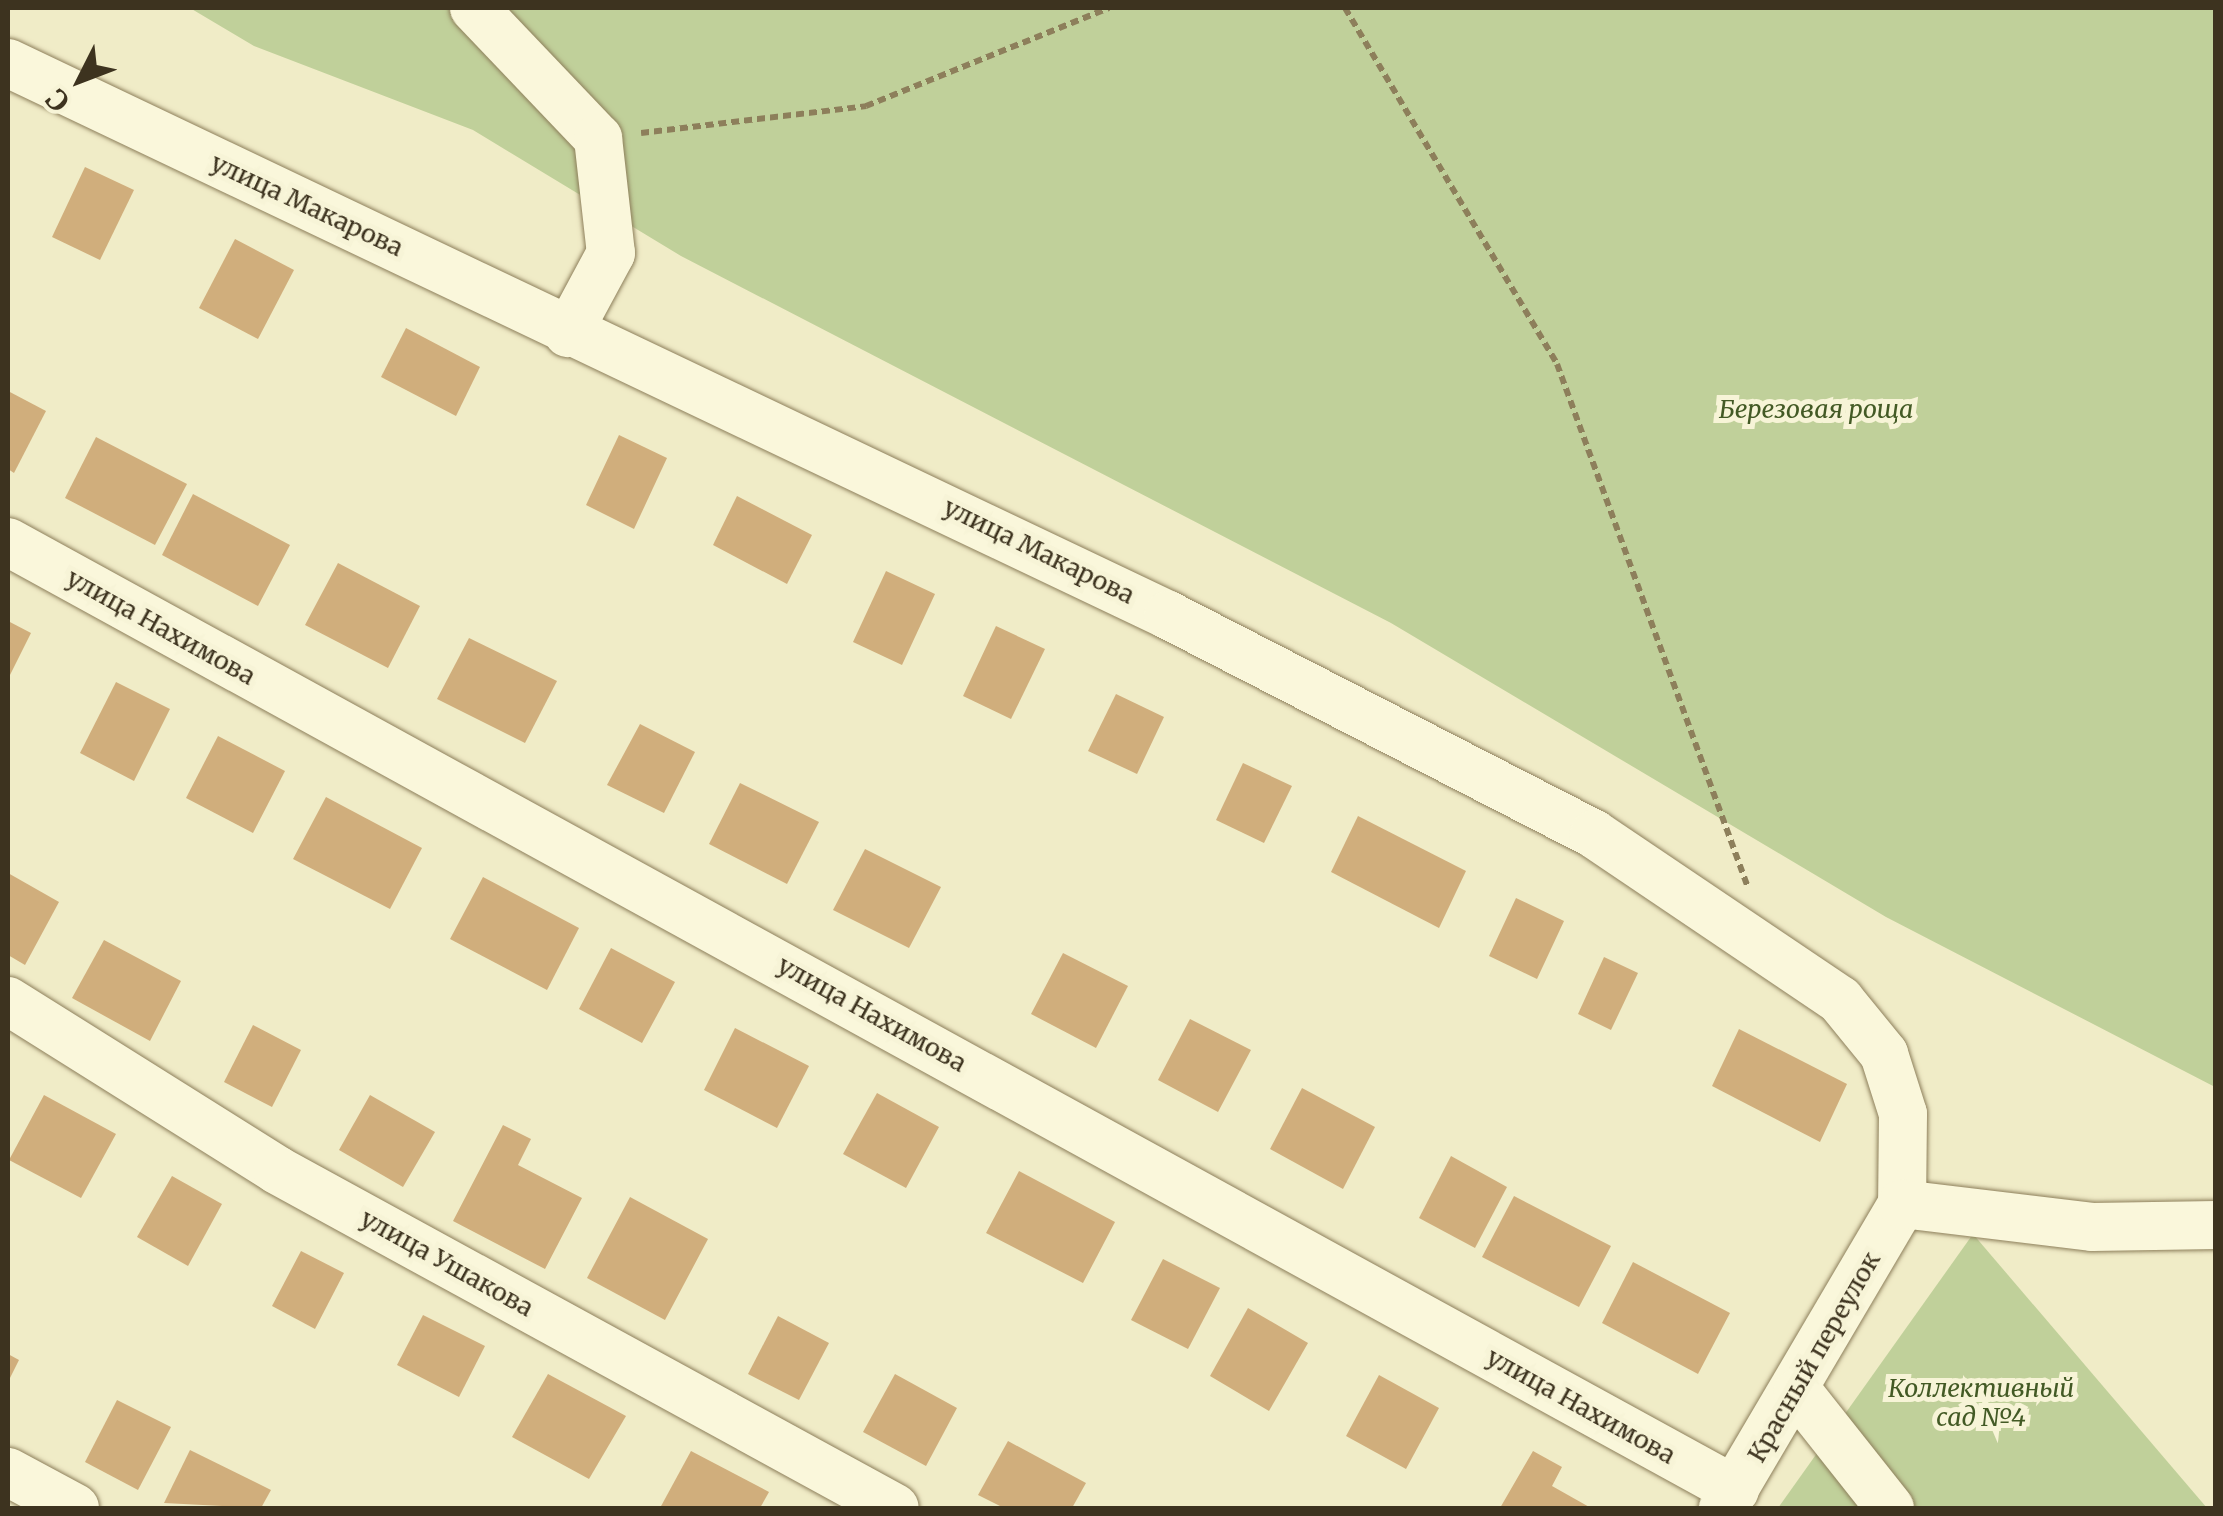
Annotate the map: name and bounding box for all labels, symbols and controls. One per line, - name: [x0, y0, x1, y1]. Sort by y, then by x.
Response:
- north arrow: [30, 30, 130, 130]
- text: С: [38, 81, 77, 119]
- street label: улица Макарова: [206, 147, 408, 263]
- park label: Березовая роща: [1719, 394, 1913, 424]
- street label: улица Макарова: [939, 492, 1139, 610]
- street label: улица Нахимова: [61, 563, 261, 691]
- street label: улица Нахимова: [772, 950, 972, 1078]
- street label: улица Ушакова: [355, 1203, 539, 1323]
- street label: Красный переулок: [1742, 1246, 1886, 1468]
- street label: улица Нахимова: [1481, 1342, 1681, 1470]
- park label: Коллективный сад №4: [1888, 1374, 2074, 1433]

